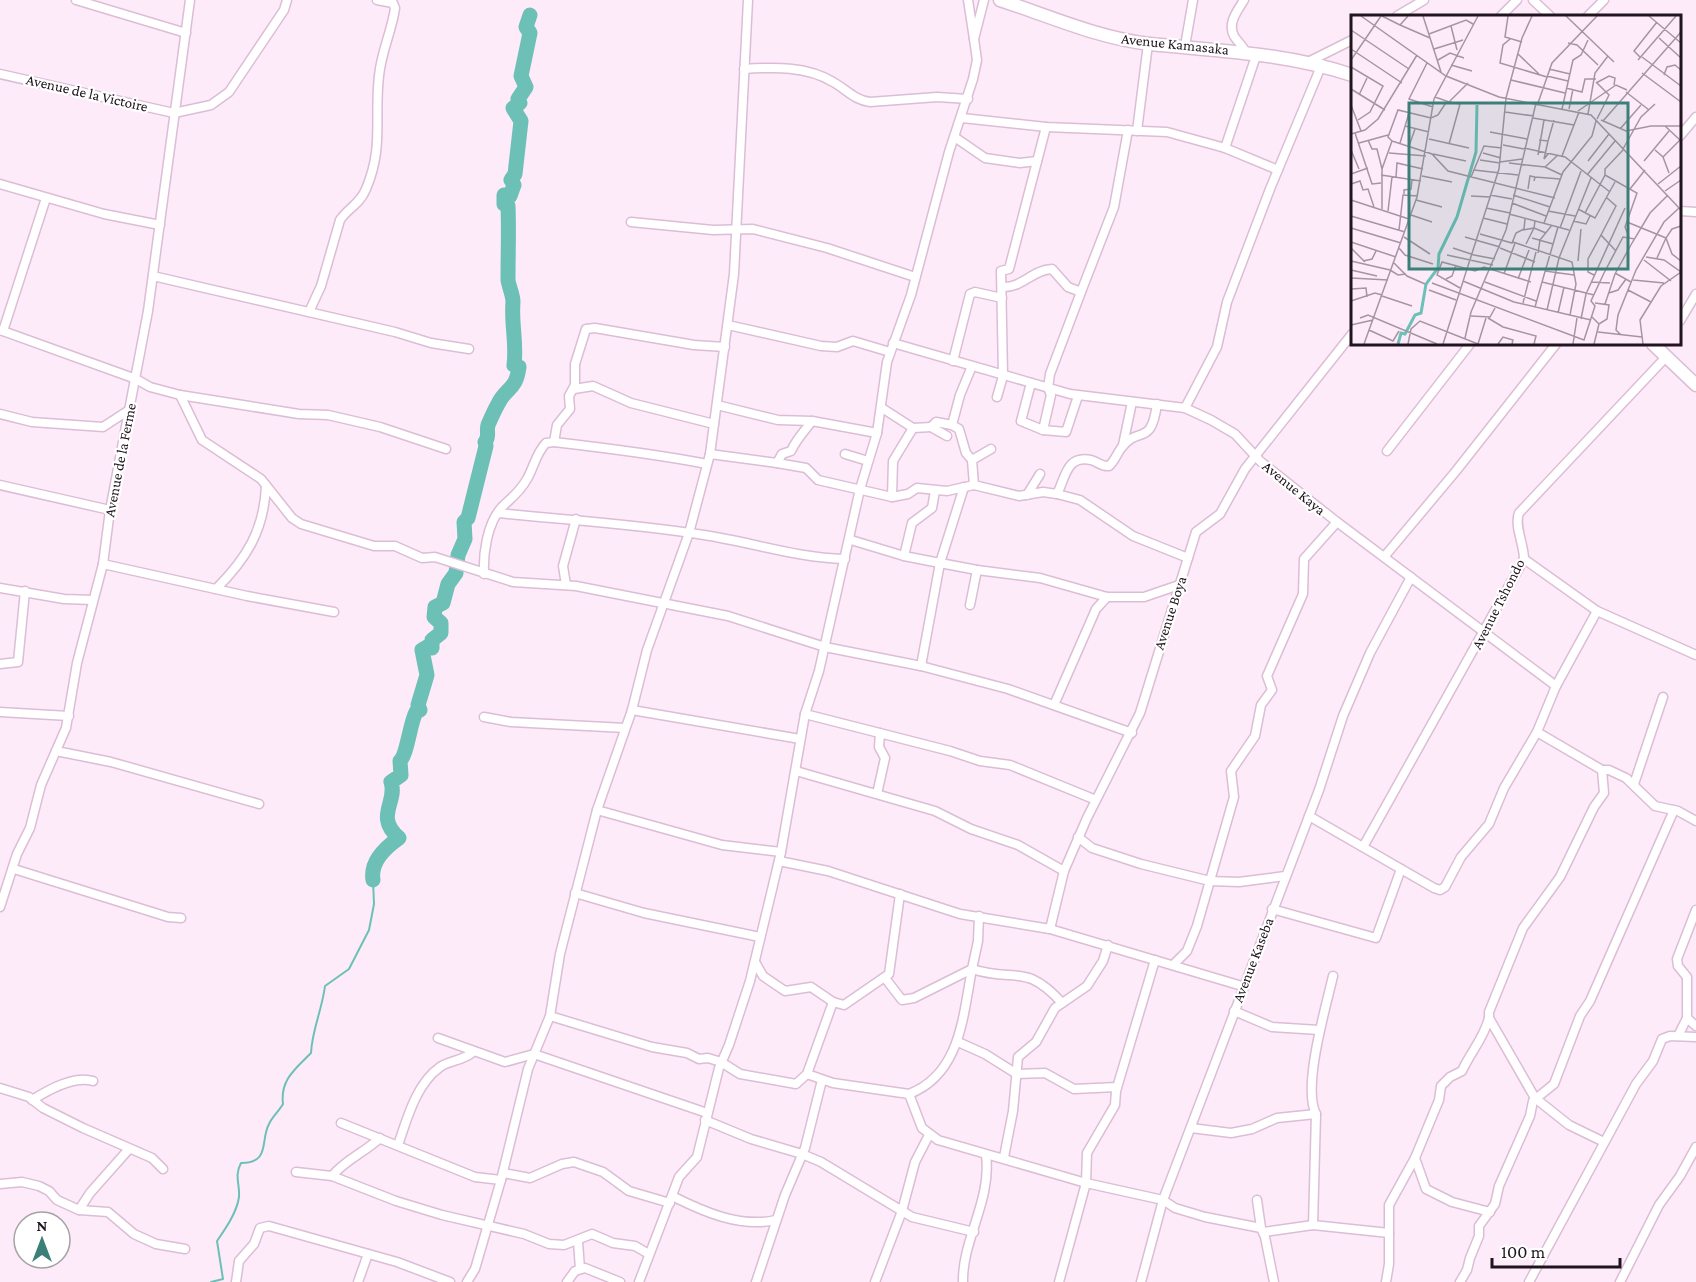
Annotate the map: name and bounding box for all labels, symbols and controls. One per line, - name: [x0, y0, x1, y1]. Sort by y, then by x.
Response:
- inset map: [1351, 15, 1681, 345]
- street label: Avenue Kamasaka: [1120, 30, 1230, 58]
- street label: Avenue de la Victoire: [25, 71, 150, 115]
- street label: Avenue de la Ferme: [101, 401, 139, 518]
- street label: Avenue Kaya: [1259, 458, 1329, 519]
- street label: Avenue Tshondo: [1468, 556, 1528, 652]
- street label: Avenue Boya: [1151, 574, 1190, 652]
- street label: Avenue Kaseba: [1229, 915, 1277, 1005]
- north arrow: [12, 1210, 72, 1270]
- text: N: [37, 1217, 48, 1234]
- scale bar: [1492, 1231, 1620, 1269]
- text: 100 m: [1501, 1242, 1546, 1262]

